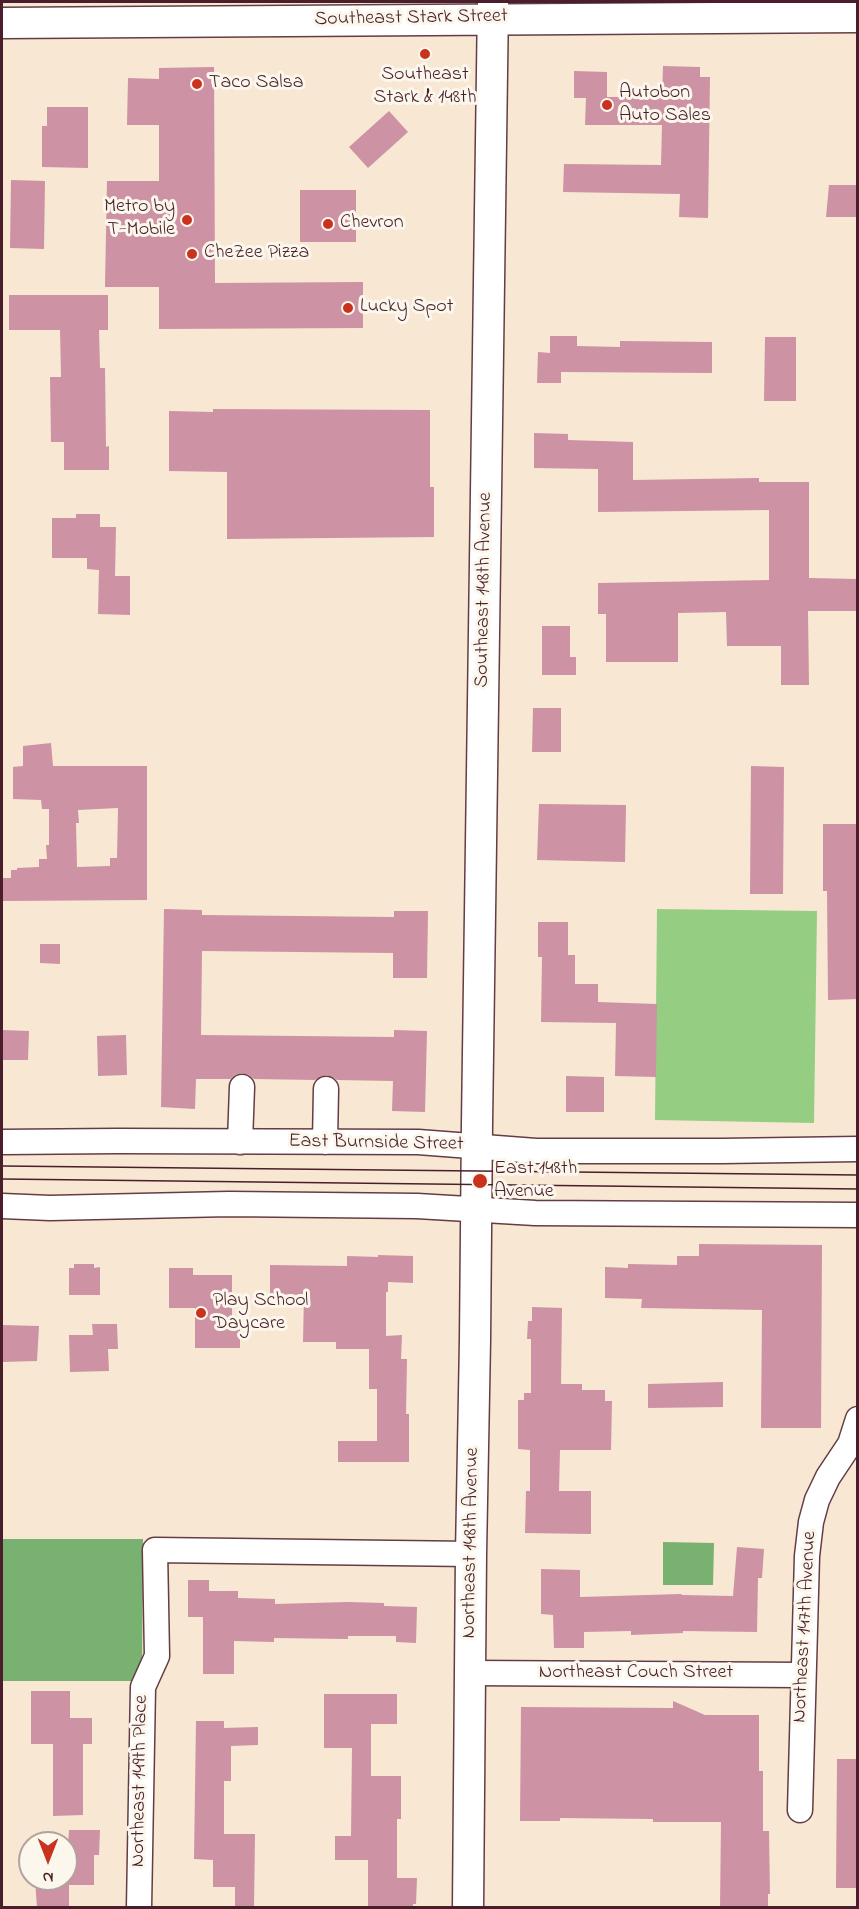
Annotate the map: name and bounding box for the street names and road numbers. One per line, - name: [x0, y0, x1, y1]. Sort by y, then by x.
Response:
- street label: Southeast Stark Street: [314, 5, 508, 33]
- street label: Southeast 148th Avenue: [471, 492, 499, 688]
- street label: East Burnside Street: [288, 1130, 464, 1158]
- street label: Northeast 148th Avenue: [458, 1447, 486, 1639]
- street label: Northeast 147th Avenue: [789, 1531, 823, 1723]
- street label: Northeast Couch Street: [539, 1662, 733, 1686]
- street label: Northeast 149th Place: [127, 1695, 155, 1867]

